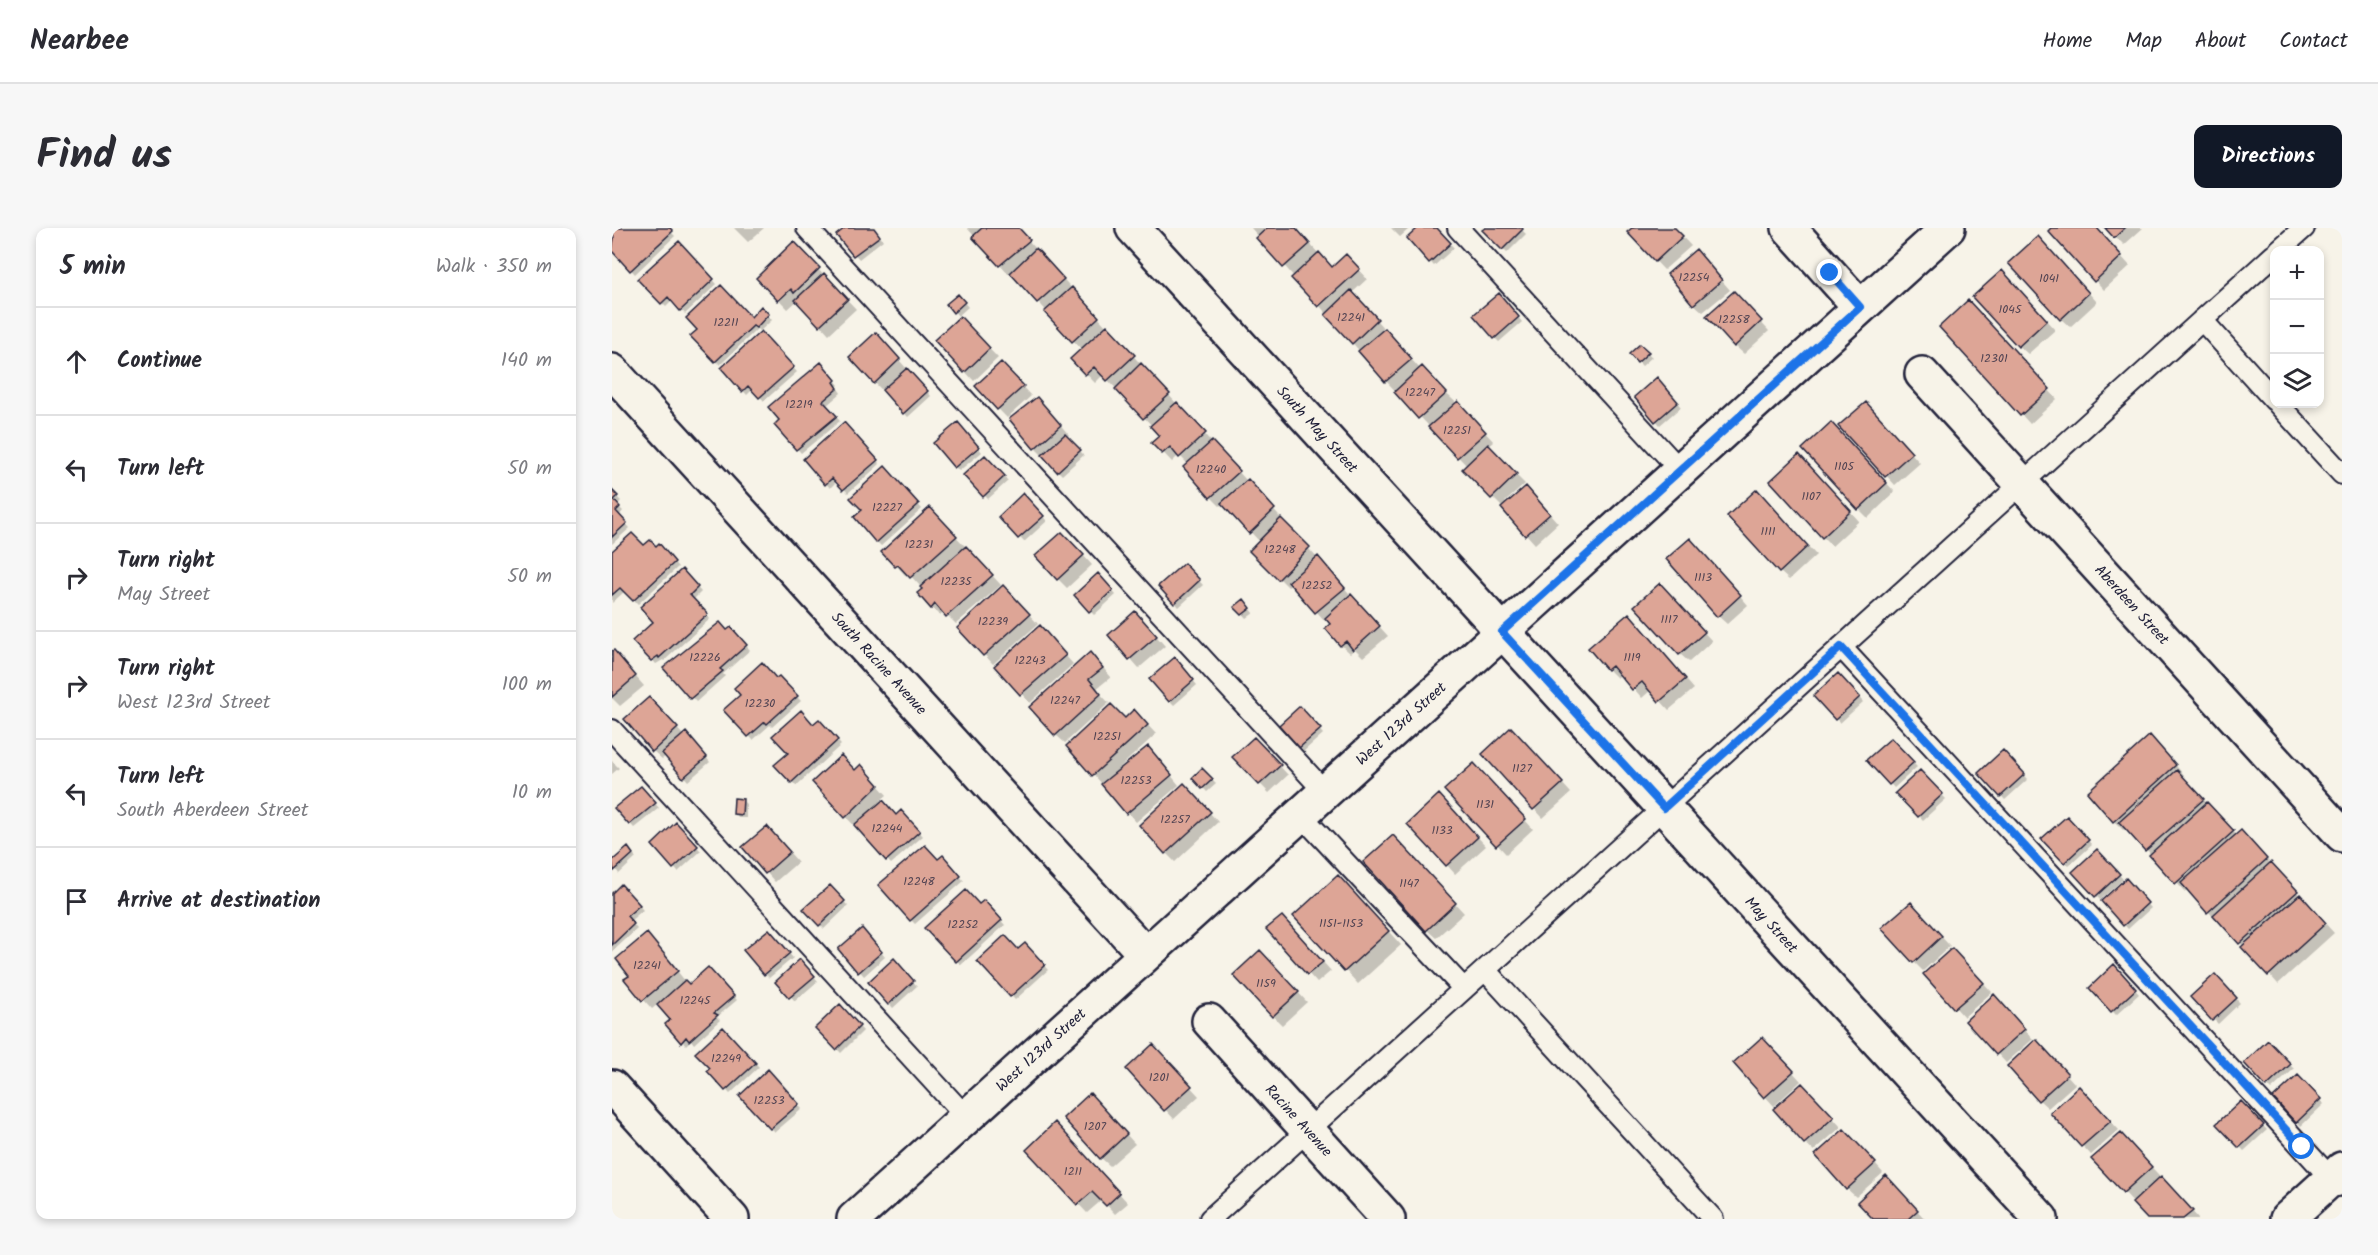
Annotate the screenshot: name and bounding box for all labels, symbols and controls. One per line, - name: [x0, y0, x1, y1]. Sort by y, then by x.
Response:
- text: Nearbee: [30, 19, 129, 64]
- text: Home: [2043, 25, 2092, 58]
- text: Map: [2125, 25, 2162, 58]
- text: About: [2195, 25, 2246, 58]
- text: Contact: [2279, 25, 2348, 58]
- text: Find us: [36, 123, 172, 190]
- button: Directions: [2194, 125, 2342, 188]
- text: 5 min: [60, 246, 126, 288]
- map controls: [2270, 246, 2324, 408]
- button: +: [2270, 246, 2324, 300]
- text: Walk · 350 m: [436, 251, 552, 283]
- route end: [1816, 259, 1842, 285]
- house number: 12254: [1679, 268, 1710, 287]
- house number: 1041: [2039, 269, 2059, 288]
- house number: 1045: [1999, 300, 2023, 319]
- button: −: [2270, 300, 2324, 354]
- house number: 12241: [1337, 308, 1365, 327]
- house number: 12258: [1718, 310, 1750, 329]
- house number: 12211: [713, 313, 739, 332]
- text: Continue: [117, 344, 202, 379]
- icon: ahead: [60, 345, 93, 378]
- text: 140 m: [501, 345, 552, 377]
- house number: 12301: [1980, 349, 2008, 368]
- button: layers: [2270, 354, 2324, 408]
- street label: South May Street: [1270, 381, 1363, 479]
- house number: 12247: [1405, 383, 1435, 402]
- house number: 12219: [785, 395, 813, 414]
- house number: 12251: [1443, 421, 1471, 440]
- text: Turn left: [117, 452, 204, 487]
- icon: left: [60, 453, 93, 486]
- text: 50 m: [507, 453, 552, 485]
- house number: 1105: [1834, 457, 1856, 476]
- house number: 12240: [1196, 460, 1226, 479]
- house number: 1107: [1801, 487, 1821, 506]
- house number: 12227: [872, 498, 903, 517]
- house number: 1111: [1760, 522, 1776, 541]
- house number: 12231: [905, 535, 933, 554]
- house number: 12248: [1264, 540, 1297, 559]
- text: Turn right: [117, 544, 215, 579]
- street label: Aberdeen Street: [2088, 560, 2175, 651]
- icon: right: [60, 561, 93, 594]
- text: 50 m: [507, 561, 552, 593]
- house number: 1113: [1694, 568, 1712, 587]
- house number: 12235: [940, 572, 973, 591]
- house number: 12252: [1301, 576, 1333, 595]
- text: May Street: [117, 579, 210, 611]
- street label: South Racine Avenue: [825, 607, 932, 721]
- house number: 1117: [1661, 610, 1678, 629]
- house number: 12239: [978, 612, 1008, 631]
- house number: 12226: [689, 648, 721, 667]
- house number: 1119: [1623, 648, 1641, 667]
- house number: 12243: [1014, 651, 1046, 670]
- text: Turn right: [117, 652, 215, 687]
- icon: right: [60, 669, 93, 702]
- text: 100 m: [502, 669, 552, 701]
- street label: West 123rd Street: [1351, 677, 1453, 772]
- text: West 123rd Street: [117, 687, 271, 719]
- house number: 12247: [1050, 691, 1080, 710]
- house number: 12230: [745, 694, 775, 713]
- house number: 12251: [1093, 727, 1121, 746]
- house number: 1127: [1512, 759, 1532, 778]
- text: Turn left: [117, 760, 204, 795]
- house number: 12253: [1120, 771, 1152, 790]
- icon: left: [60, 777, 93, 810]
- text: 10 m: [512, 777, 552, 809]
- text: South Aberdeen Street: [117, 795, 308, 827]
- house number: 1131: [1476, 795, 1494, 814]
- house number: 12257: [1160, 810, 1190, 829]
- house number: 12244: [872, 819, 903, 838]
- house number: 1133: [1431, 821, 1453, 840]
- house number: 12248: [903, 872, 936, 891]
- house number: 1147: [1399, 874, 1419, 893]
- text: Arrive at destination: [117, 884, 320, 919]
- icon: arrive: [60, 885, 93, 918]
- street label: May Street: [1738, 892, 1803, 960]
- house number: 1151-1153: [1319, 914, 1363, 933]
- house number: 12252: [947, 915, 979, 934]
- house number: 12241: [633, 956, 661, 975]
- house number: 1159: [1256, 974, 1276, 993]
- house number: 12245: [680, 991, 712, 1010]
- street label: West 123rd Street: [991, 1003, 1092, 1098]
- house number: 12249: [711, 1049, 741, 1068]
- house number: 1201: [1149, 1068, 1169, 1087]
- street label: Racine Avenue: [1259, 1079, 1338, 1163]
- house number: 12253: [753, 1091, 785, 1110]
- house number: 1207: [1084, 1117, 1107, 1136]
- route start: [2288, 1133, 2314, 1159]
- house number: 1211: [1064, 1162, 1082, 1181]

